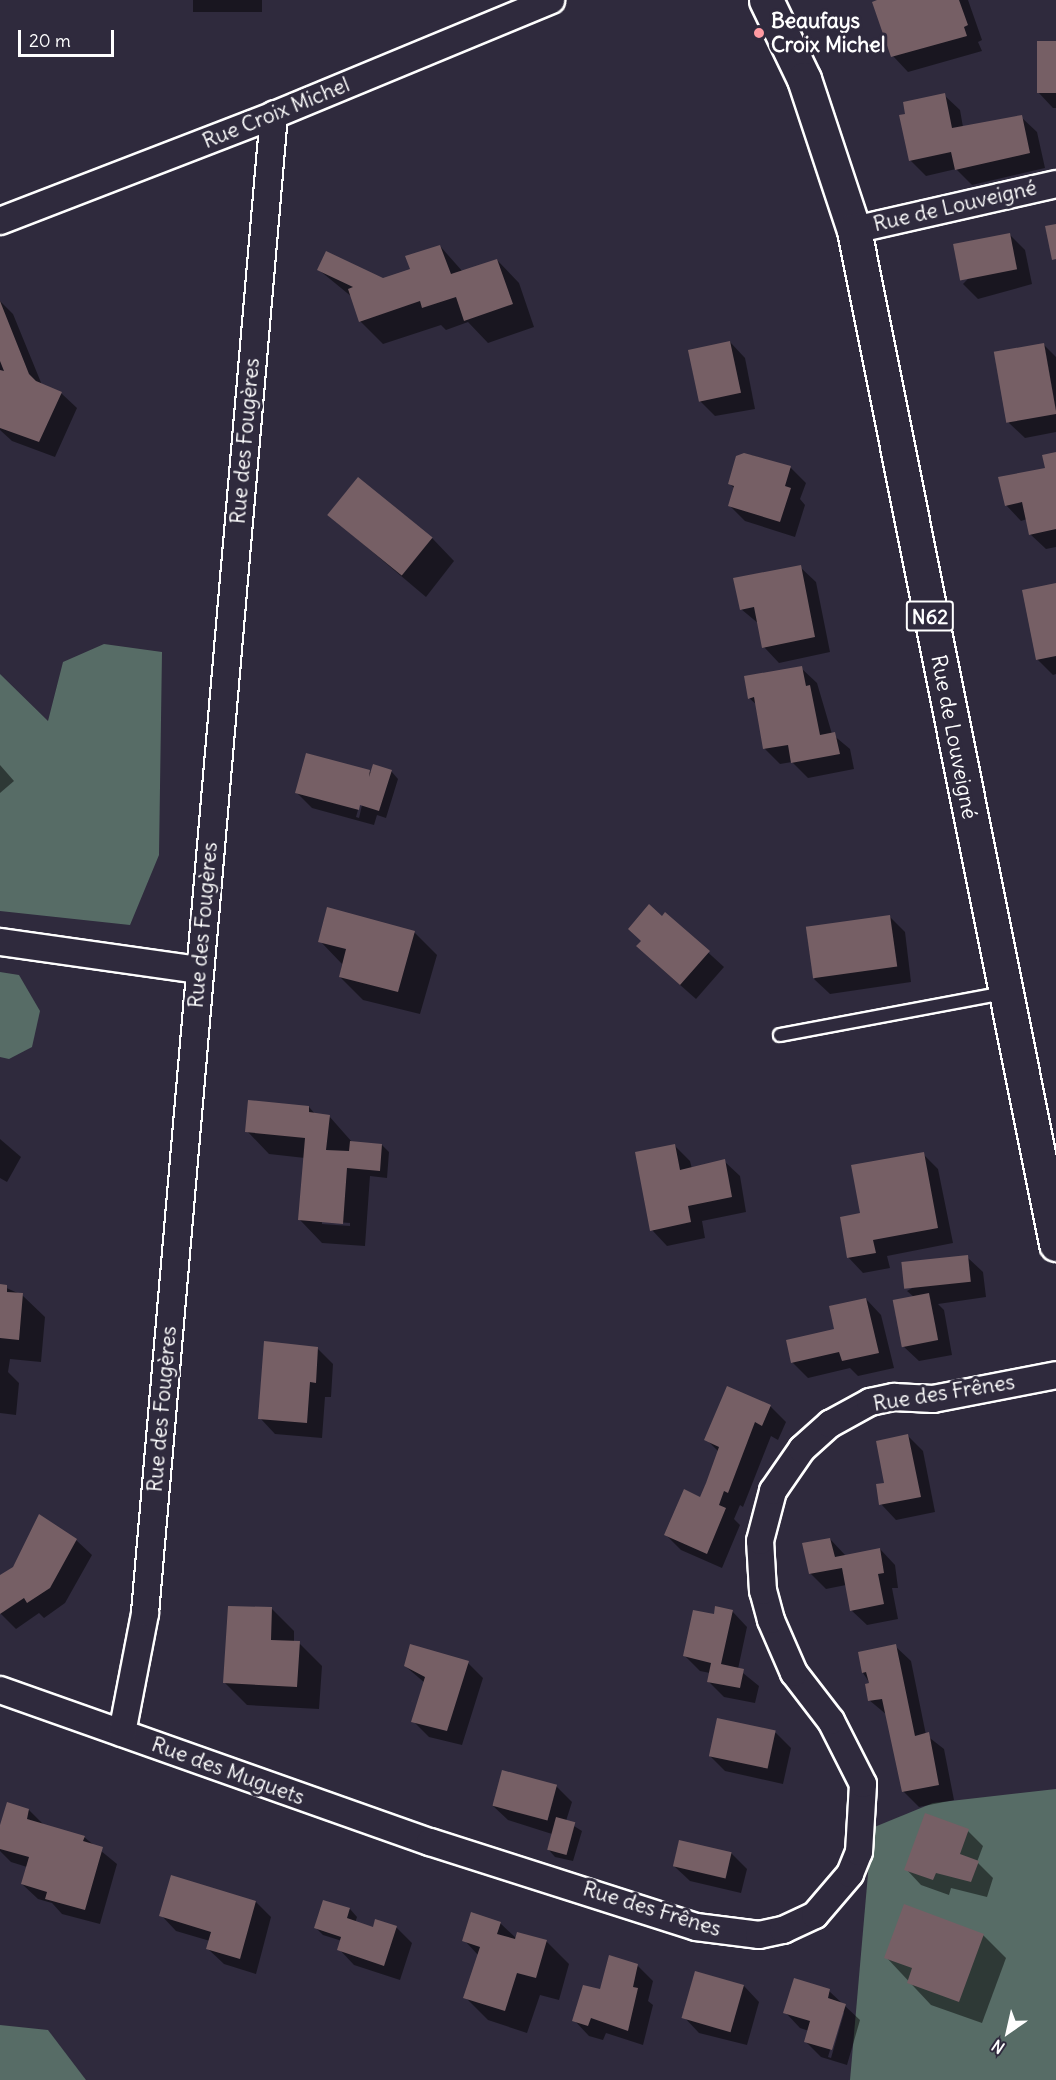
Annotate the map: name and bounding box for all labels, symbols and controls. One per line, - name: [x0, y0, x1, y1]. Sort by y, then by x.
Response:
- place label: Beaufays Croix Michel: [771, 8, 885, 58]
- scale bar: [21, 18, 117, 56]
- marker: Beaufays Croix Michel: [752, 26, 766, 40]
- text: 20 m: [29, 29, 71, 52]
- street label: Rue Croix Michel: [199, 72, 353, 154]
- street label: Rue de Louveigné: [871, 175, 1039, 237]
- street label: Rue des Fougères: [225, 357, 265, 525]
- road number: N62: [904, 599, 956, 633]
- street label: Rue de Louveigné: [926, 653, 982, 821]
- street label: Rue des Fougères: [183, 841, 223, 1009]
- street label: Rue des Fougères: [142, 1325, 182, 1493]
- street label: Rue des Frênes: [871, 1369, 1017, 1417]
- street label: Rue des Muguets: [148, 1732, 308, 1810]
- street label: Rue des Frênes: [580, 1876, 724, 1942]
- north arrow: [978, 2002, 1038, 2062]
- text: N: [988, 2036, 1008, 2058]

